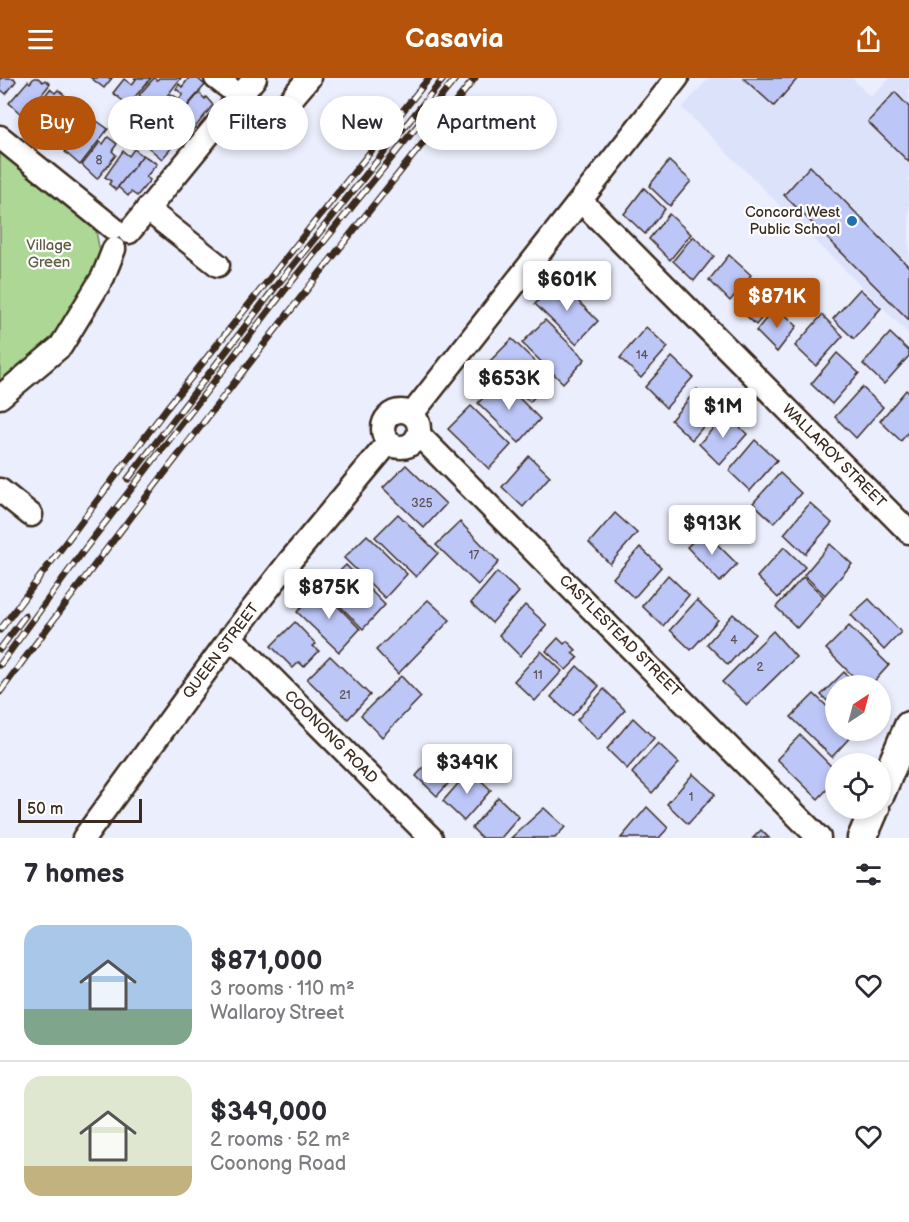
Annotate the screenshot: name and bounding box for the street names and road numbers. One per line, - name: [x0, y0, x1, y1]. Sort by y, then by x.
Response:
- street label: WALLAROY STREET: [778, 400, 890, 512]
- street label: CASTLESTEAD STREET: [555, 571, 685, 701]
- street label: QUEEN STREET: [179, 599, 263, 703]
- street label: COONONG ROAD: [280, 686, 382, 788]

